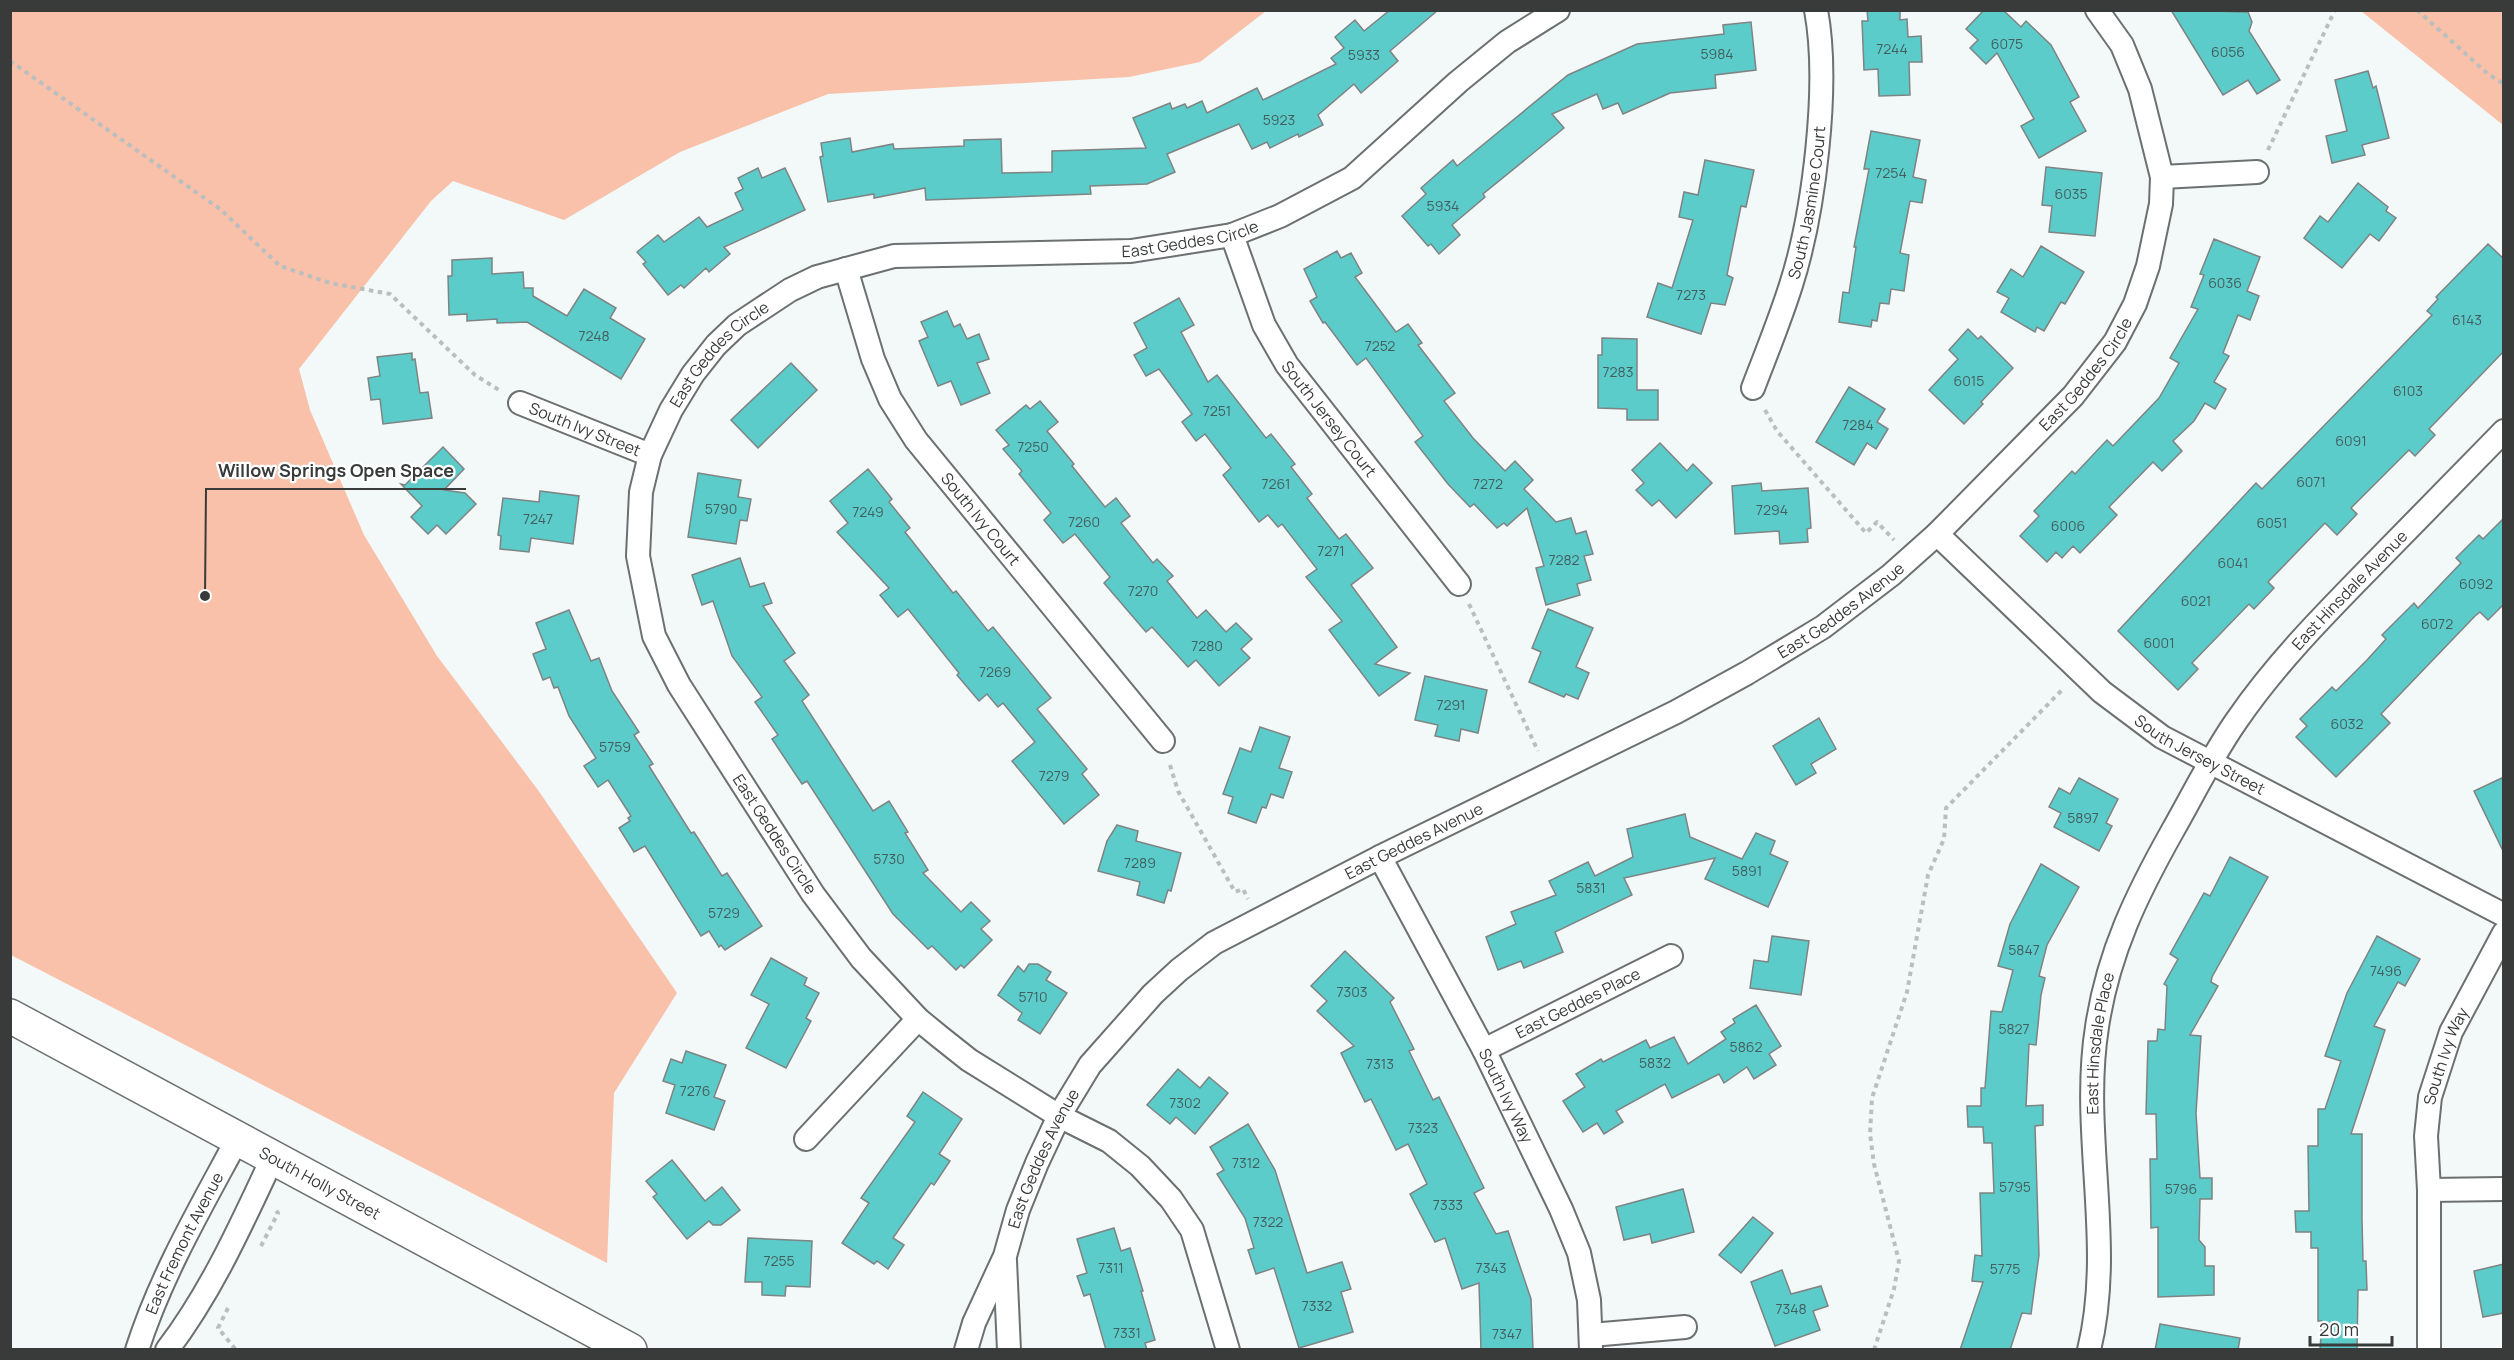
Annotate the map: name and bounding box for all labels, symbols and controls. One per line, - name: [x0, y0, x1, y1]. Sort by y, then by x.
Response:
- house number: 6075: [1991, 34, 2023, 53]
- house number: 7244: [1876, 39, 1908, 58]
- house number: 6056: [2211, 42, 2245, 61]
- house number: 5984: [1700, 44, 1734, 63]
- house number: 5933: [1348, 45, 1380, 64]
- house number: 5923: [1263, 110, 1295, 129]
- street label: South Jasmine Court: [1782, 125, 1830, 282]
- house number: 7254: [1875, 163, 1907, 182]
- house number: 6035: [2054, 184, 2088, 203]
- house number: 5934: [1427, 196, 1459, 215]
- street label: East Geddes Circle: [1121, 215, 1262, 262]
- house number: 6036: [2208, 273, 2242, 292]
- house number: 7273: [1676, 285, 1706, 304]
- street label: East Geddes Circle: [664, 296, 773, 411]
- house number: 6143: [2452, 310, 2482, 329]
- street label: East Geddes Circle: [2034, 314, 2137, 435]
- house number: 7248: [578, 326, 610, 345]
- house number: 7252: [1365, 336, 1395, 355]
- street label: South Jersey Court: [1277, 356, 1382, 481]
- house number: 7283: [1603, 362, 1633, 381]
- house number: 6015: [1954, 371, 1984, 390]
- house number: 6103: [2393, 381, 2423, 400]
- street label: South Ivy Street: [526, 397, 644, 461]
- house number: 7251: [1203, 401, 1231, 420]
- house number: 7284: [1842, 415, 1874, 434]
- house number: 6091: [2335, 431, 2367, 450]
- house number: 7250: [1017, 437, 1049, 456]
- callout: Willow Springs Open Space: [206, 453, 466, 489]
- text: Willow Springs Open Space: [218, 458, 454, 482]
- street label: South Ivy Court: [936, 468, 1025, 570]
- house number: 6071: [2296, 472, 2326, 491]
- house number: 7261: [1262, 474, 1290, 493]
- house number: 7272: [1473, 474, 1503, 493]
- house number: 5790: [705, 499, 737, 518]
- house number: 7294: [1756, 500, 1788, 519]
- house number: 7249: [852, 502, 884, 521]
- house number: 7247: [523, 509, 553, 528]
- house number: 7260: [1068, 512, 1100, 531]
- house number: 6051: [2257, 513, 2287, 532]
- house number: 6006: [2051, 516, 2085, 535]
- street label: East Hinsdale Avenue: [2287, 525, 2412, 655]
- house number: 7271: [1317, 541, 1345, 560]
- house number: 7282: [1548, 550, 1580, 569]
- house number: 6041: [2218, 553, 2248, 572]
- street label: East Geddes Avenue: [1773, 557, 1909, 663]
- house number: 6092: [2459, 574, 2493, 593]
- house number: 7270: [1128, 581, 1158, 600]
- house number: 6021: [2181, 591, 2211, 610]
- house number: 6072: [2421, 614, 2453, 633]
- house number: 6001: [2143, 633, 2175, 652]
- house number: 7280: [1191, 636, 1223, 655]
- house number: 7269: [979, 662, 1011, 681]
- house number: 7291: [1436, 695, 1466, 714]
- street label: South Jersey Street: [2130, 709, 2269, 800]
- house number: 6032: [2331, 714, 2363, 733]
- house number: 5759: [599, 737, 631, 756]
- house number: 7279: [1039, 766, 1069, 785]
- street label: East Geddes Circle: [728, 770, 822, 898]
- street label: East Geddes Avenue: [1341, 797, 1487, 884]
- house number: 5897: [2067, 808, 2099, 827]
- house number: 5730: [873, 849, 905, 868]
- house number: 7289: [1124, 853, 1156, 872]
- house number: 5891: [1732, 861, 1762, 880]
- house number: 5831: [1576, 878, 1606, 897]
- house number: 5729: [708, 903, 740, 922]
- house number: 5847: [2008, 940, 2040, 959]
- house number: 7496: [2370, 961, 2402, 980]
- street label: East Geddes Place: [1512, 962, 1644, 1043]
- street label: East Hinsdale Place: [2081, 970, 2119, 1115]
- house number: 7303: [1336, 982, 1368, 1001]
- house number: 5710: [1018, 987, 1048, 1006]
- street label: South Ivy Way: [2418, 1003, 2474, 1106]
- house number: 5827: [1998, 1019, 2030, 1038]
- house number: 5862: [1730, 1037, 1762, 1056]
- street label: South Ivy Way: [1474, 1045, 1539, 1147]
- house number: 5832: [1639, 1053, 1671, 1072]
- house number: 7313: [1366, 1054, 1394, 1073]
- house number: 7276: [680, 1081, 710, 1100]
- street label: East Geddes Avenue: [1002, 1084, 1084, 1231]
- house number: 7302: [1169, 1093, 1201, 1112]
- house number: 7323: [1408, 1118, 1438, 1137]
- street label: South Holly Street: [255, 1141, 384, 1225]
- house number: 7312: [1232, 1153, 1260, 1172]
- street label: East Fremont Avenue: [140, 1168, 228, 1317]
- house number: 5795: [1999, 1177, 2031, 1196]
- house number: 5796: [2165, 1179, 2197, 1198]
- house number: 7333: [1433, 1195, 1463, 1214]
- house number: 7322: [1253, 1212, 1283, 1231]
- house number: 7255: [763, 1251, 795, 1270]
- house number: 7311: [1098, 1258, 1124, 1277]
- house number: 7343: [1476, 1258, 1506, 1277]
- house number: 5775: [1990, 1259, 2020, 1278]
- house number: 7332: [1302, 1296, 1332, 1315]
- house number: 7348: [1775, 1299, 1807, 1318]
- scale bar: [2310, 1309, 2392, 1347]
- text: 20 m: [2319, 1317, 2359, 1341]
- house number: 7331: [1113, 1323, 1141, 1342]
- house number: 7347: [1492, 1324, 1522, 1343]

